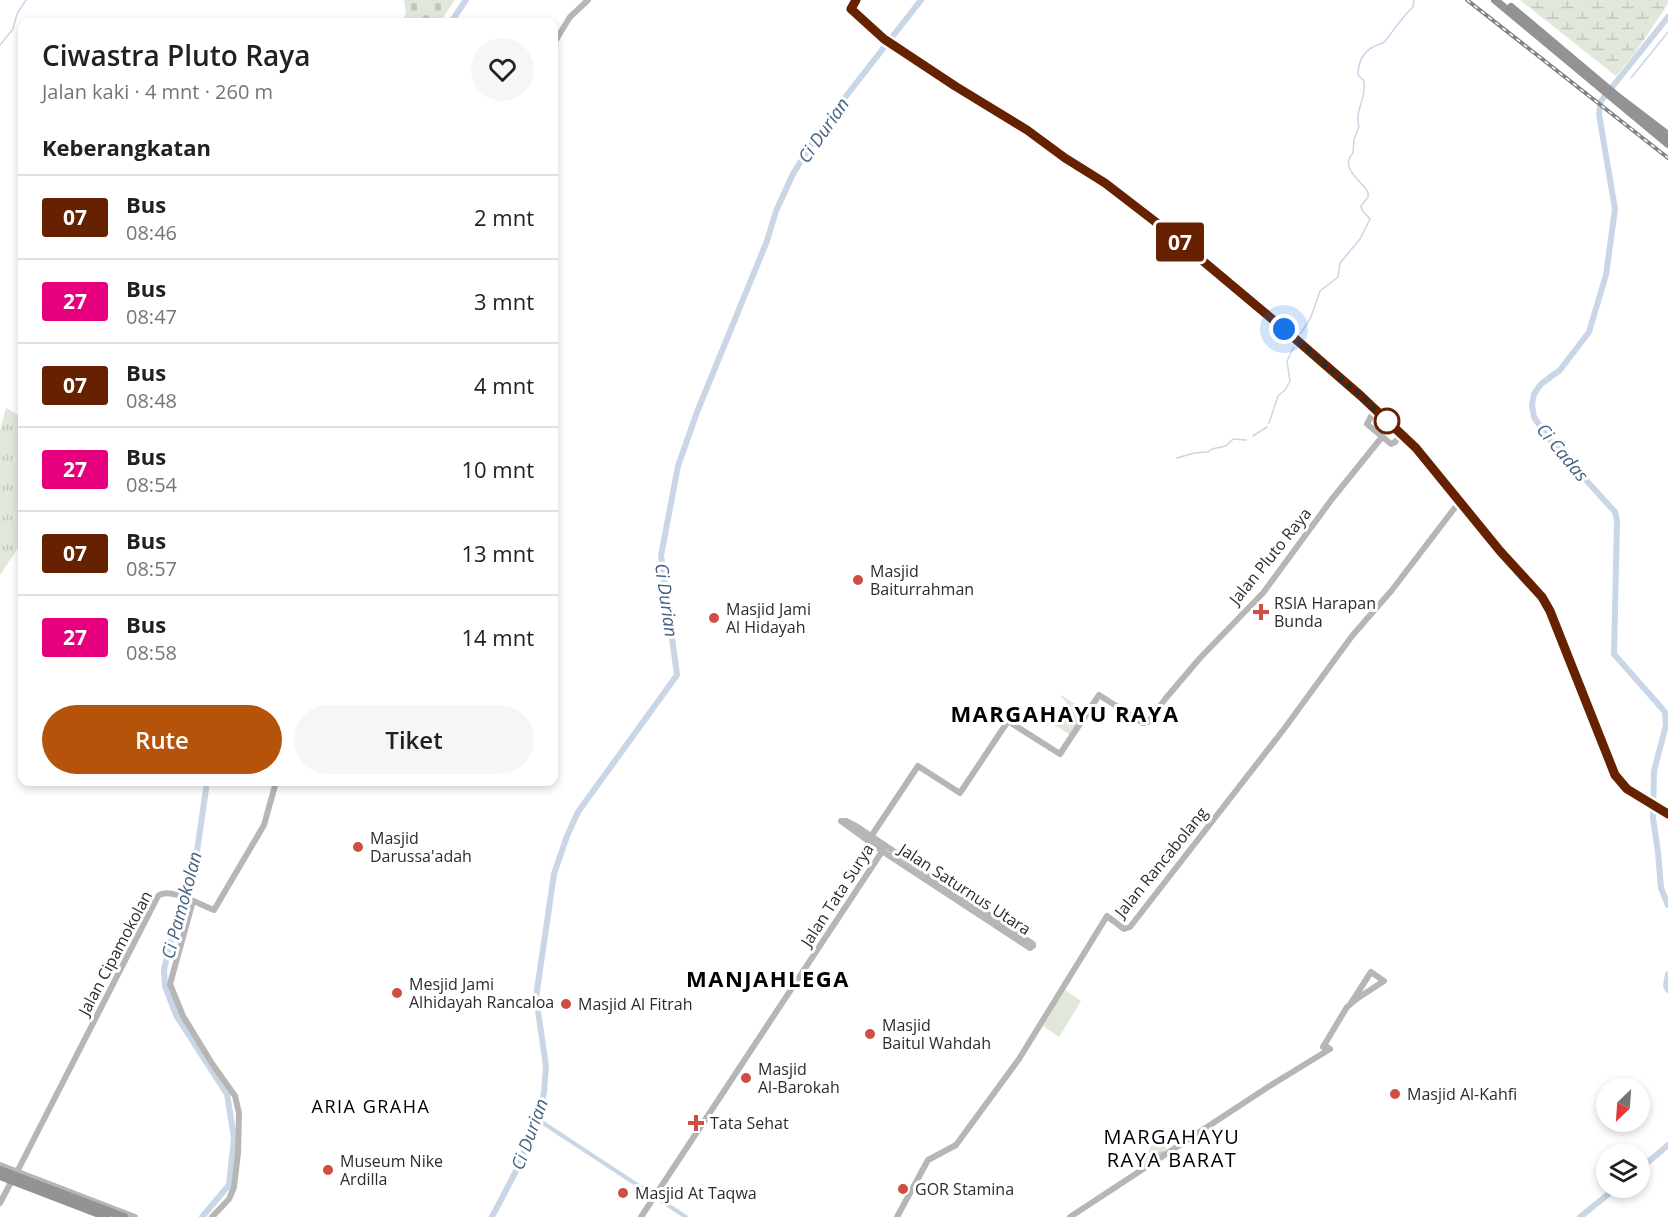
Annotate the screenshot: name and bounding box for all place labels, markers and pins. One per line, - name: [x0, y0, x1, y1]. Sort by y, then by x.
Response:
- unlabelled marker: [1374, 408, 1400, 434]
- place label: Masjid Baiturrahman: [870, 560, 974, 600]
- marker: Masjid Baiturrahman: [851, 573, 865, 587]
- place label: RSIA Harapan Bunda: [1274, 592, 1376, 632]
- place label: Masjid Jami Al Hidayah: [726, 598, 811, 638]
- marker: RSIA Harapan Bunda: [1252, 603, 1270, 621]
- marker: Masjid Jami Al Hidayah: [707, 611, 721, 625]
- place label: Masjid Darussa'adah: [370, 827, 472, 867]
- marker: Masjid Darussa'adah: [351, 840, 365, 854]
- place label: Mesjid Jami Alhidayah Rancaloa: [409, 973, 554, 1013]
- marker: Mesjid Jami Alhidayah Rancaloa: [390, 986, 404, 1000]
- place label: Masjid Al Fitrah: [578, 993, 692, 1015]
- marker: Masjid Al Fitrah: [559, 997, 573, 1011]
- place label: Masjid Baitul Wahdah: [882, 1014, 991, 1054]
- marker: Masjid Baitul Wahdah: [863, 1027, 877, 1041]
- place label: Masjid Al-Barokah: [758, 1058, 840, 1098]
- marker: Masjid Al-Barokah: [739, 1071, 753, 1085]
- place label: Masjid Al-Kahfi: [1407, 1083, 1517, 1105]
- marker: Masjid Al-Kahfi: [1388, 1087, 1402, 1101]
- place label: Tata Sehat: [710, 1112, 789, 1134]
- marker: Tata Sehat: [687, 1114, 705, 1132]
- place label: Museum Nike Ardilla: [340, 1150, 443, 1190]
- marker: Museum Nike Ardilla: [321, 1163, 335, 1177]
- place label: GOR Stamina: [915, 1178, 1014, 1200]
- place label: Masjid At Taqwa: [635, 1182, 757, 1204]
- marker: GOR Stamina: [896, 1182, 910, 1196]
- marker: Masjid At Taqwa: [616, 1186, 630, 1200]

